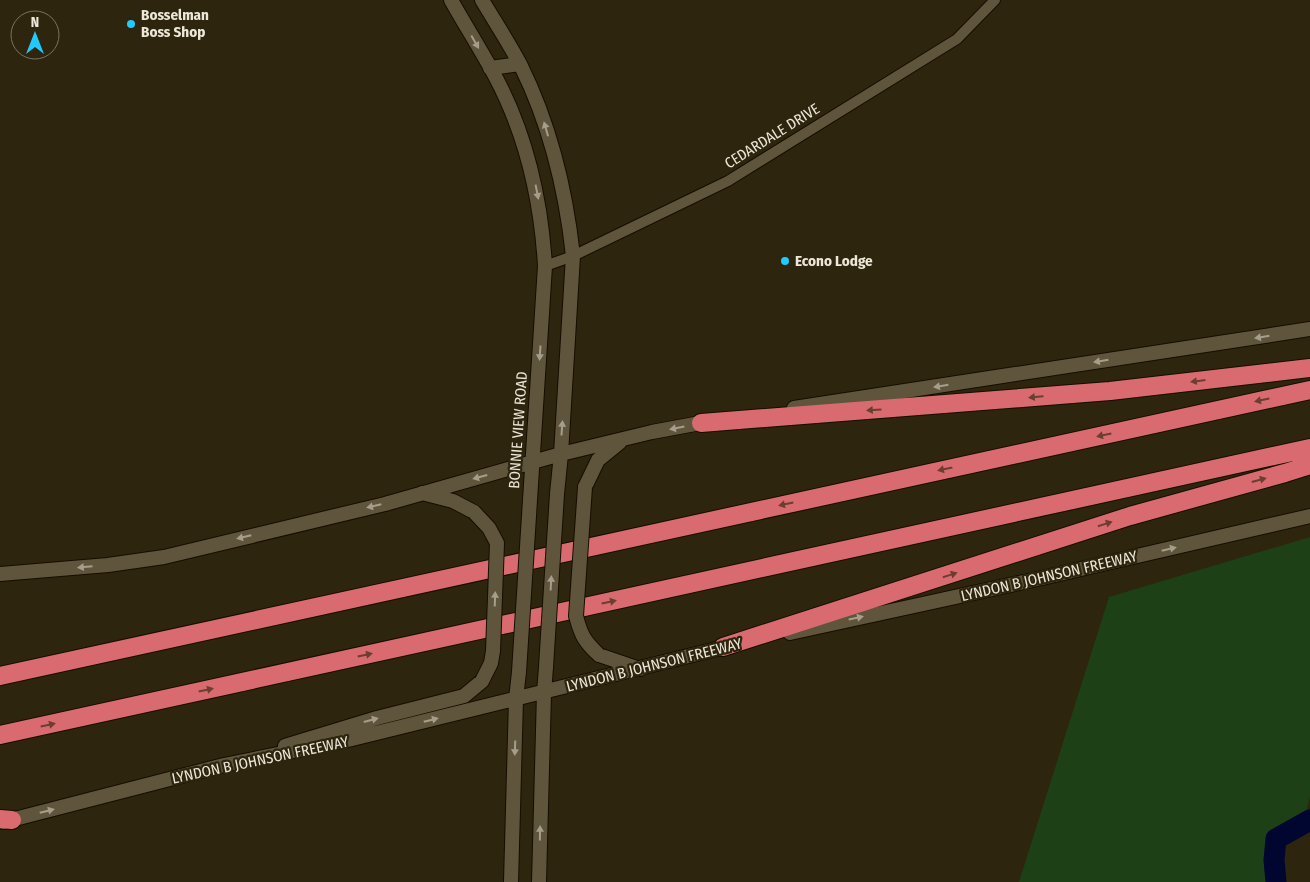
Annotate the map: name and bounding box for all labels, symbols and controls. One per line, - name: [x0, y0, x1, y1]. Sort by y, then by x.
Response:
- place label: Bosselman Boss Shop: [141, 6, 209, 41]
- north arrow: [10, 10, 60, 60]
- text: N: [31, 14, 39, 31]
- marker: Bosselman Boss Shop: [125, 18, 137, 30]
- one-way arrow: [471, 36, 480, 49]
- street label: CEDARDALE DRIVE: [721, 100, 823, 172]
- one-way arrow: [542, 121, 550, 136]
- one-way arrow: [533, 184, 541, 200]
- place label: Econo Lodge: [795, 252, 873, 270]
- marker: Econo Lodge: [779, 255, 791, 267]
- one-way arrow: [1253, 333, 1269, 341]
- one-way arrow: [535, 346, 543, 362]
- one-way arrow: [1093, 358, 1109, 366]
- street label: BONNIE VIEW ROAD: [505, 371, 531, 489]
- one-way arrow: [1190, 377, 1206, 385]
- one-way arrow: [932, 382, 948, 390]
- one-way arrow: [1028, 394, 1044, 402]
- one-way arrow: [1255, 396, 1270, 404]
- one-way arrow: [866, 406, 882, 414]
- one-way arrow: [559, 420, 567, 436]
- one-way arrow: [668, 424, 684, 432]
- one-way arrow: [1096, 431, 1111, 439]
- one-way arrow: [937, 465, 952, 473]
- one-way arrow: [473, 473, 488, 481]
- one-way arrow: [1251, 476, 1266, 484]
- one-way arrow: [779, 500, 794, 508]
- one-way arrow: [367, 502, 382, 510]
- one-way arrow: [1097, 520, 1112, 528]
- one-way arrow: [236, 533, 251, 541]
- one-way arrow: [1161, 545, 1176, 553]
- street label: LYNDON B JOHNSON FREEWAY: [959, 547, 1139, 605]
- one-way arrow: [76, 563, 92, 571]
- one-way arrow: [943, 570, 958, 578]
- one-way arrow: [548, 575, 556, 591]
- one-way arrow: [491, 591, 499, 607]
- one-way arrow: [602, 597, 618, 605]
- one-way arrow: [849, 614, 864, 622]
- street label: LYNDON B JOHNSON FREEWAY: [564, 634, 744, 696]
- one-way arrow: [358, 651, 373, 659]
- one-way arrow: [199, 686, 214, 694]
- one-way arrow: [364, 716, 379, 724]
- one-way arrow: [423, 716, 438, 724]
- one-way arrow: [40, 721, 55, 729]
- street label: LYNDON B JOHNSON FREEWAY: [170, 732, 351, 788]
- one-way arrow: [511, 740, 519, 756]
- one-way arrow: [40, 807, 55, 815]
- one-way arrow: [537, 825, 545, 841]

